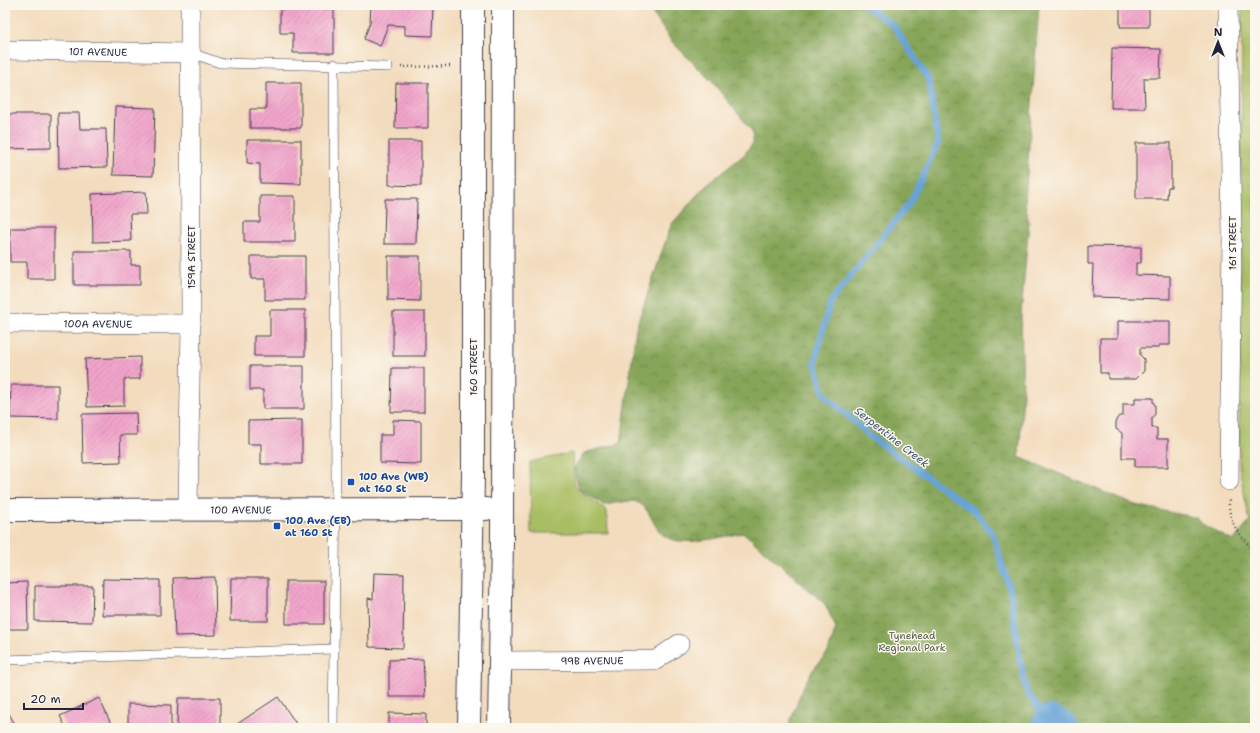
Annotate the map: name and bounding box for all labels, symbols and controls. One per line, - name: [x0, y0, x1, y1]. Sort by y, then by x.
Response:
- north arrow: [1198, 22, 1238, 62]
- text: N: [1214, 25, 1223, 40]
- street label: 101 AVENUE: [69, 45, 127, 59]
- street label: 161 STREET: [1226, 216, 1239, 270]
- street label: 159A STREET: [185, 225, 198, 289]
- street label: 100A AVENUE: [64, 317, 132, 331]
- street label: 160 STREET: [467, 338, 480, 396]
- water label: Serpentine Creek: [851, 404, 933, 472]
- place label: 100 Ave (WB) at 160 St: [359, 470, 429, 495]
- marker: 100 Ave (WB) at 160 St: [346, 477, 356, 487]
- street label: 100 AVENUE: [210, 503, 272, 517]
- place label: 100 Ave (EB) at 160 St: [285, 514, 351, 539]
- marker: 100 Ave (EB) at 160 St: [272, 521, 282, 531]
- park label: Tynehead Regional Park: [878, 629, 946, 654]
- street label: 99B AVENUE: [560, 654, 624, 668]
- scale bar: [24, 685, 83, 711]
- text: 20 m: [30, 691, 61, 707]

